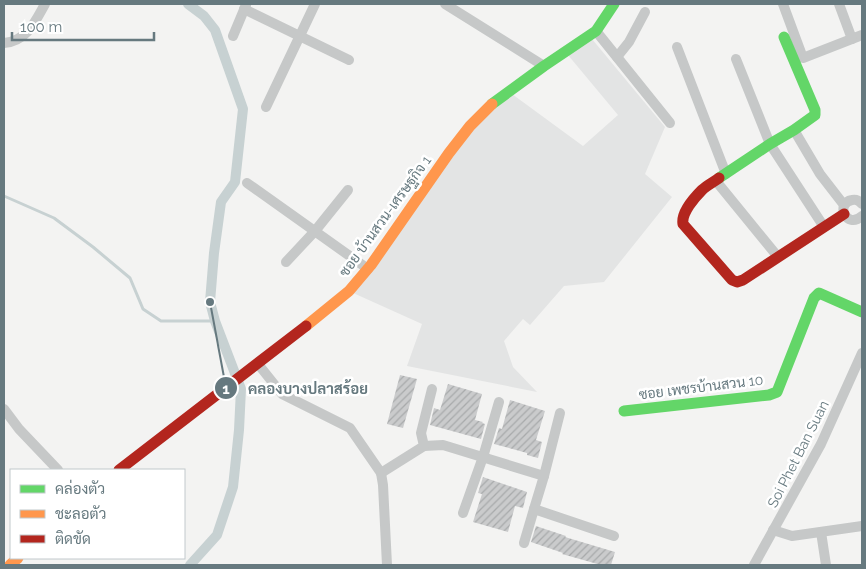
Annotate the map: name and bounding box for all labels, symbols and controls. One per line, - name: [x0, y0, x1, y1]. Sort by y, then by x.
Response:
- scale bar: [12, 10, 155, 42]
- text: 100 m: [20, 18, 62, 36]
- street label: ซอย บ้านสวน-เศรษฐกิจ 1: [335, 152, 435, 280]
- street label: ซอย เพชรบ้านสวน 10: [638, 370, 764, 403]
- callout: คลองบางปลาสร้อย: [213, 373, 378, 403]
- text: คลองบางปลาสร้อย: [248, 379, 368, 398]
- text: 1: [222, 380, 230, 398]
- street label: Soi Phet Ban Suan: [764, 398, 832, 510]
- legend: [10, 469, 185, 559]
- text: คล่องตัว: [55, 479, 105, 498]
- text: ชะลอตัว: [55, 505, 106, 523]
- text: ติดขัด: [55, 530, 91, 548]

